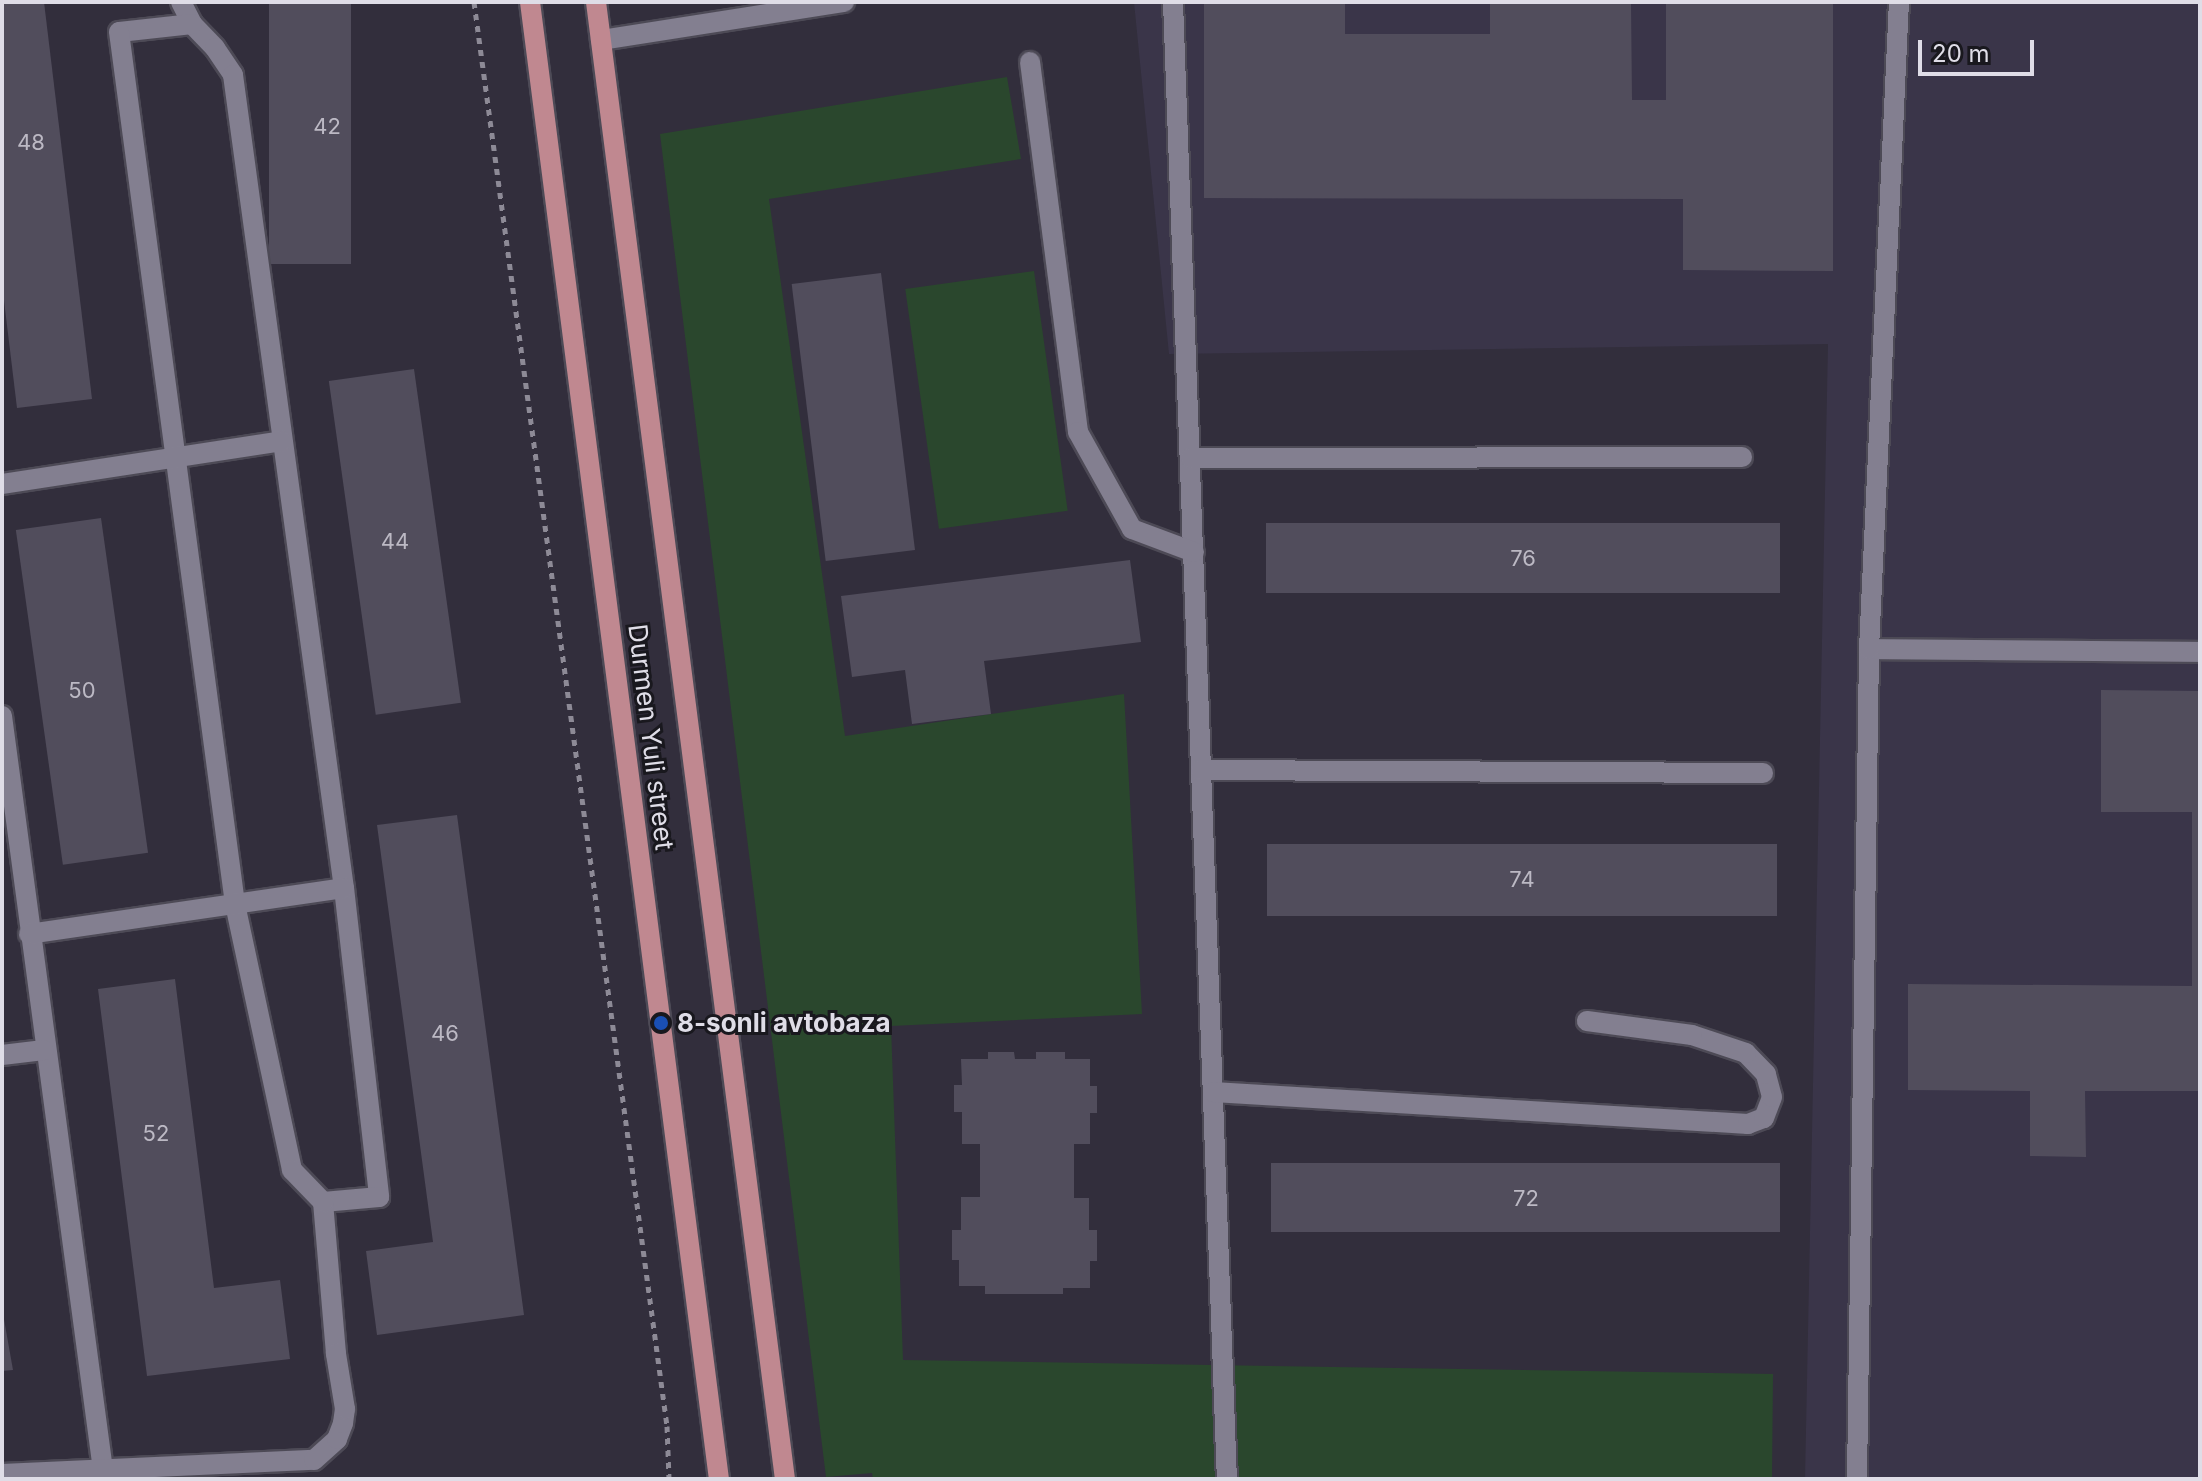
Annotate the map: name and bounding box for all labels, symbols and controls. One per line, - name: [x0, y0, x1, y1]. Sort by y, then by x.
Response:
- scale bar: [1922, 24, 2038, 74]
- text: 20 m: [1932, 39, 1990, 68]
- house number: 42: [313, 114, 341, 140]
- house number: 48: [17, 130, 45, 156]
- house number: 44: [381, 529, 409, 555]
- house number: 76: [1510, 546, 1536, 572]
- street label: Durmen Yuli street: [622, 622, 680, 852]
- house number: 50: [68, 678, 96, 704]
- house number: 74: [1509, 867, 1535, 893]
- place label: 8-sonli avtobaza: [677, 1007, 891, 1039]
- marker: 8-sonli avtobaza: [652, 1014, 670, 1032]
- house number: 46: [431, 1021, 459, 1047]
- house number: 52: [143, 1121, 169, 1147]
- house number: 72: [1513, 1186, 1539, 1212]

